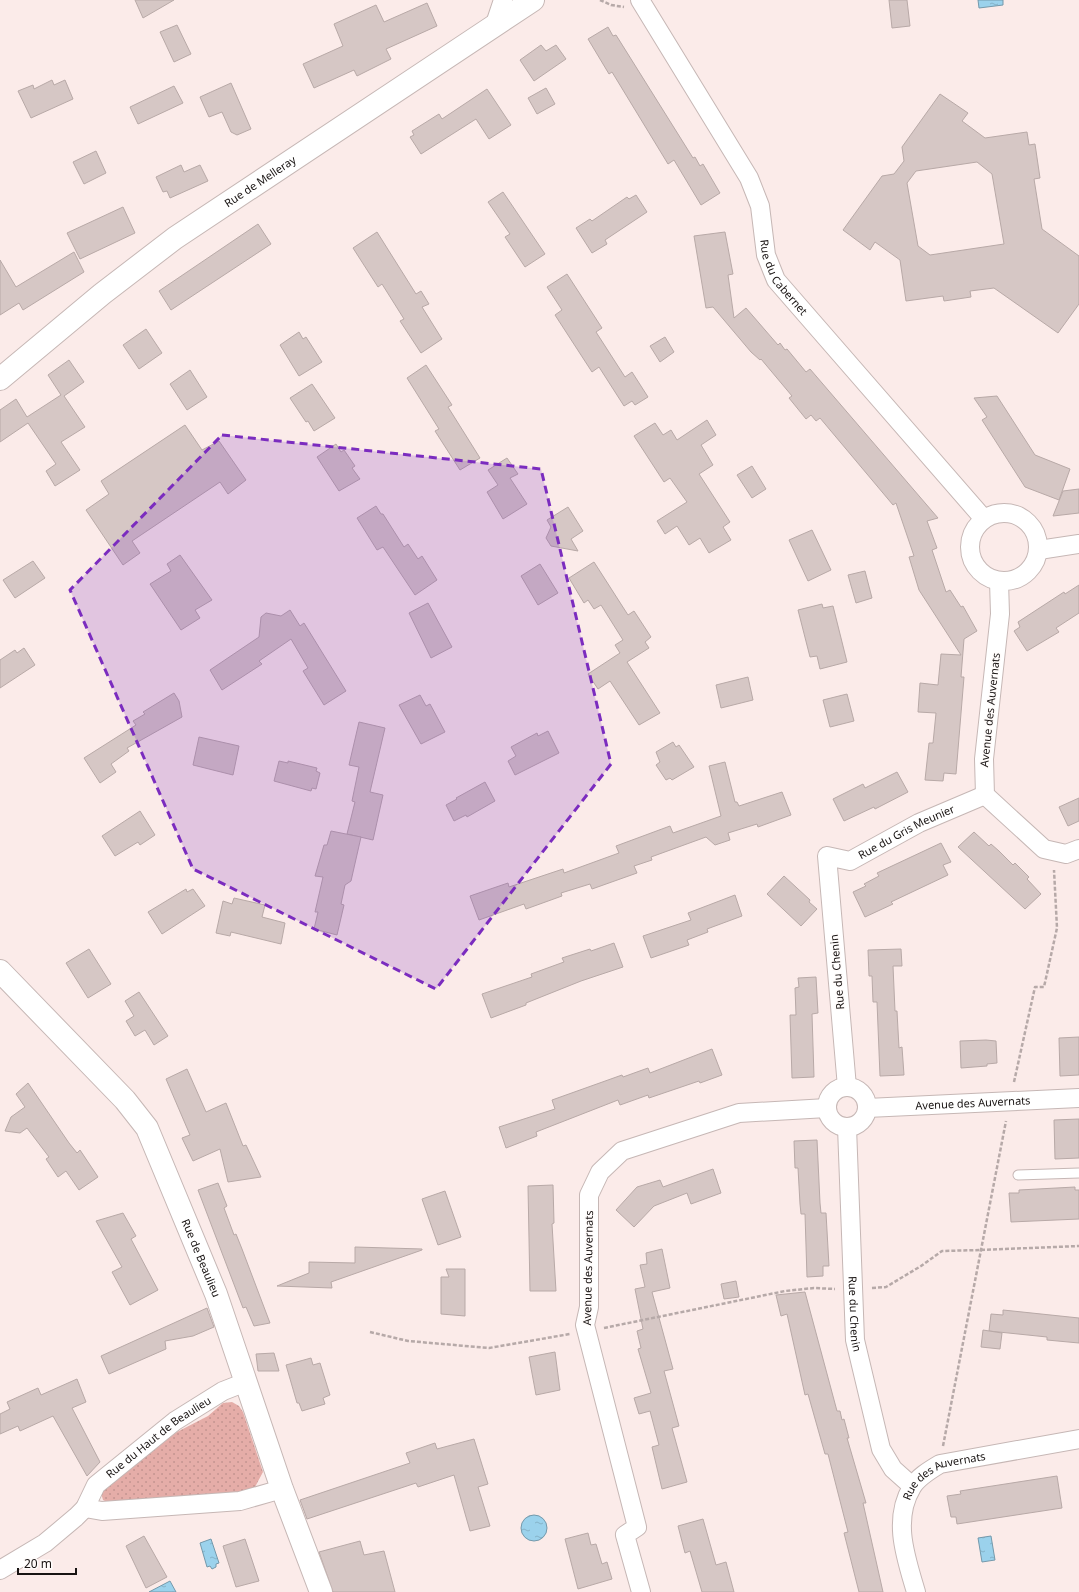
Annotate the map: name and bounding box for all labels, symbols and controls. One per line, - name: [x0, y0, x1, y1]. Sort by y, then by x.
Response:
- street label: Rue de Melleray: [221, 152, 299, 210]
- street label: Rue du Cabernet: [757, 239, 811, 318]
- street label: Avenue des Auvernats: [976, 652, 1003, 768]
- street label: Rue du Gris Meunier: [855, 801, 957, 862]
- street label: Rue du Chenin: [826, 934, 847, 1010]
- street label: Avenue des Auvernats: [915, 1092, 1031, 1113]
- street label: Avenue des Auvernats: [579, 1210, 596, 1326]
- street label: Rue de Beaulieu: [179, 1216, 224, 1299]
- street label: Rue du Chenin: [846, 1276, 865, 1353]
- street label: Rue du Haut de Beaulieu: [102, 1392, 214, 1481]
- street label: Rue des Auvernats: [899, 1448, 987, 1502]
- scale bar: [18, 1550, 76, 1576]
- text: 20 m: [24, 1555, 52, 1572]

